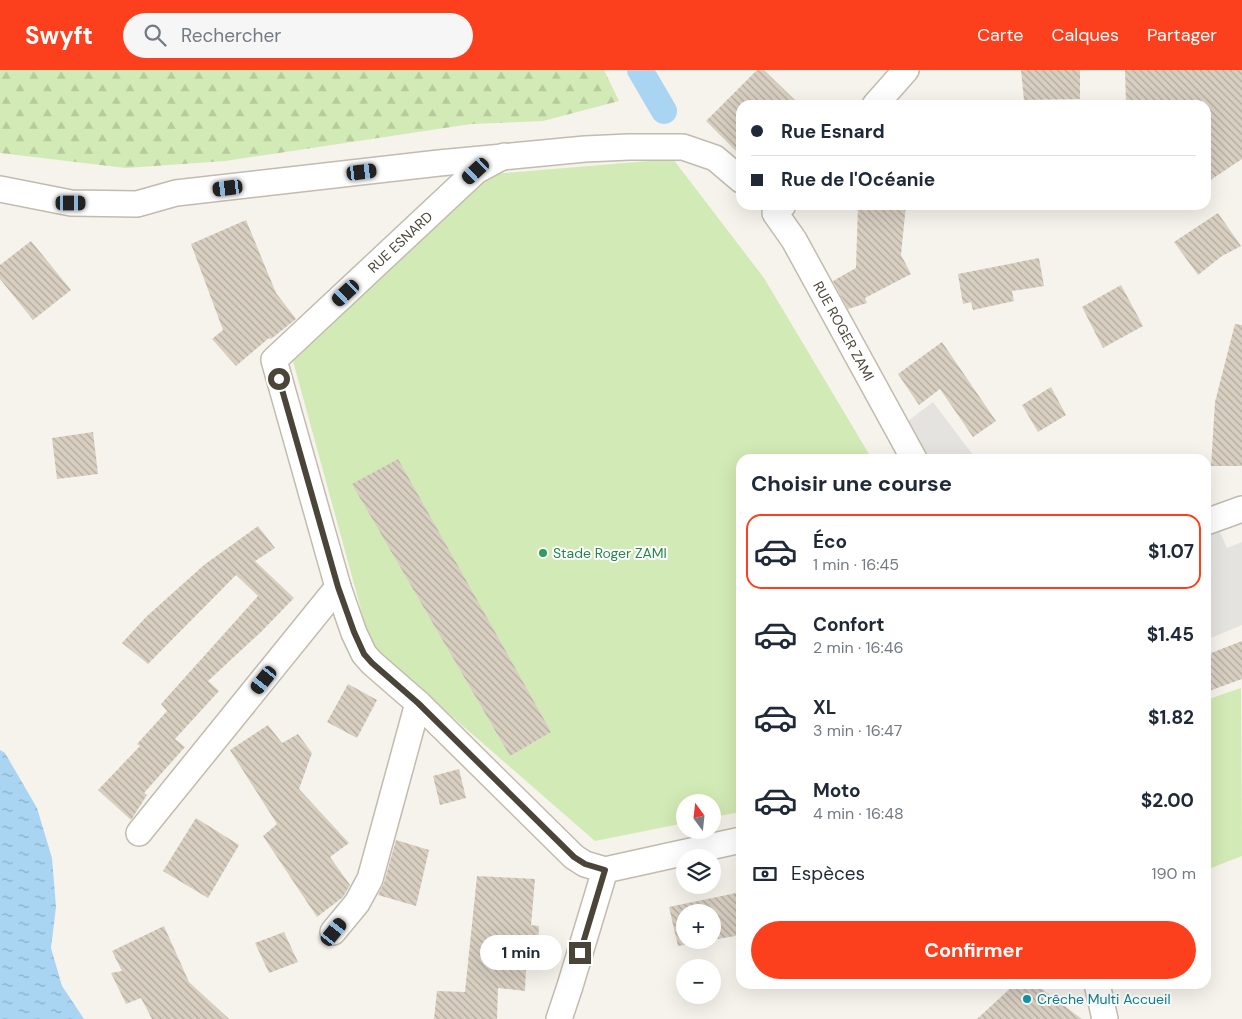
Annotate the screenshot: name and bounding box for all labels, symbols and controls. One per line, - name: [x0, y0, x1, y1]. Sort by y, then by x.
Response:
- search box: [123, 13, 473, 58]
- text: Swyft: [25, 20, 93, 51]
- icon: search: [141, 21, 169, 49]
- text: Rechercher: [181, 23, 281, 48]
- text: Carte: [977, 23, 1024, 47]
- text: Calques: [1052, 23, 1119, 47]
- text: Partager: [1147, 23, 1217, 47]
- text: Rue Esnard: [781, 119, 885, 144]
- car: [459, 155, 492, 187]
- car: [346, 163, 377, 181]
- text: Rue de l'Océanie: [781, 167, 935, 192]
- car: [212, 179, 243, 197]
- car: [56, 196, 86, 211]
- street label: RUE ESNARD: [364, 207, 436, 277]
- car: [329, 277, 362, 309]
- street label: RUE ROGER ZAMI: [809, 278, 878, 384]
- route start: [268, 368, 290, 390]
- text: Choisir une course: [751, 469, 952, 498]
- icon: car: [753, 529, 798, 574]
- text: Éco: [813, 529, 847, 554]
- text: $1.07: [1148, 539, 1194, 564]
- place label: Stade Roger ZAMI: [553, 544, 667, 562]
- marker: Stade Roger ZAMI: [537, 547, 549, 559]
- text: 1 min · 16:45: [813, 554, 899, 575]
- icon: car: [753, 612, 798, 657]
- text: Confort: [813, 612, 885, 637]
- text: $1.45: [1147, 622, 1194, 647]
- text: 2 min · 16:46: [813, 637, 903, 658]
- car: [248, 664, 279, 696]
- icon: car: [753, 695, 798, 740]
- text: XL: [813, 695, 836, 720]
- text: $1.82: [1148, 705, 1194, 730]
- text: 3 min · 16:47: [813, 720, 902, 741]
- icon: car: [753, 778, 798, 823]
- text: Moto: [813, 778, 861, 803]
- text: $2.00: [1141, 788, 1194, 813]
- north arrow: [676, 794, 721, 839]
- map controls: [676, 794, 721, 1004]
- text: 4 min · 16:48: [813, 803, 904, 824]
- button: layers: [676, 849, 721, 894]
- icon: cash: [751, 860, 779, 888]
- text: Espèces: [791, 861, 865, 886]
- text: 190 m: [1152, 863, 1196, 884]
- button: +: [676, 904, 721, 949]
- car: [318, 916, 349, 948]
- button: Confirmer: [751, 921, 1196, 979]
- callout: 1 min: [480, 936, 562, 970]
- text: 1 min: [502, 942, 540, 963]
- route end: [569, 942, 591, 964]
- button: −: [676, 959, 721, 1004]
- place label: Crêche Multi Accueil: [1037, 990, 1171, 1008]
- marker: Crêche Multi Accueil: [1021, 993, 1033, 1005]

